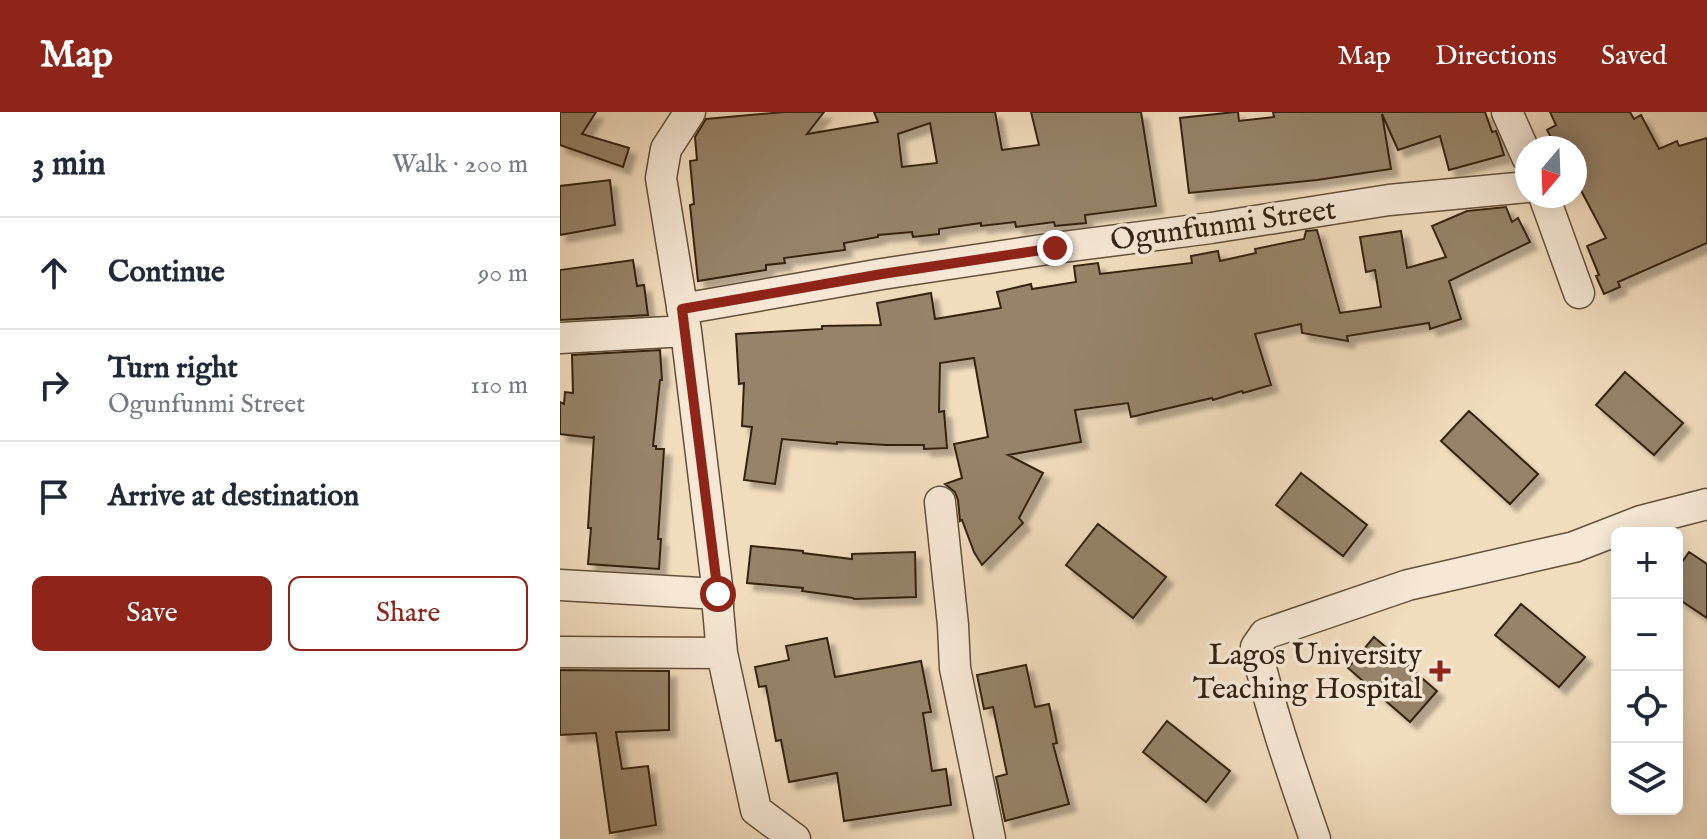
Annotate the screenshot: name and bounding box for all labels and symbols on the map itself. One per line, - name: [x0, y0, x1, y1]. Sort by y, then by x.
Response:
- north arrow: [1515, 136, 1587, 208]
- street label: Ogunfunmi Street: [1108, 191, 1339, 261]
- route end: [1037, 230, 1073, 266]
- route start: [700, 576, 736, 612]
- place label: Lagos University Teaching Hospital: [1193, 637, 1423, 709]
- marker: Lagos University Teaching Hospital: [1429, 660, 1451, 682]

